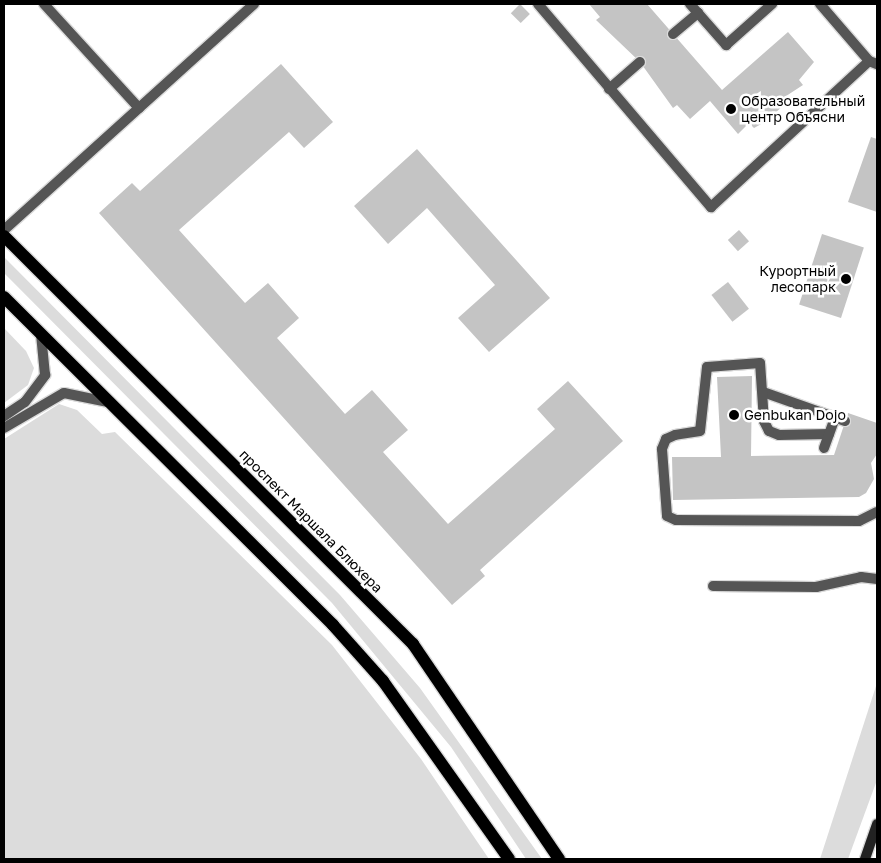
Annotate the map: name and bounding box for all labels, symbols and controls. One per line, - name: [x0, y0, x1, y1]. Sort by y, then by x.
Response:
- place label: Образовательный центр Объясни: [741, 93, 865, 125]
- marker: Образовательный центр Объясни: [725, 103, 737, 115]
- place label: Курортный лесопарк: [759, 263, 836, 296]
- marker: Курортный лесопарк: [840, 273, 852, 285]
- place label: Genbukan Dojo: [744, 407, 846, 423]
- marker: Genbukan Dojo: [728, 409, 740, 421]
- street label: проспект Маршала Блюхера: [236, 446, 386, 596]

